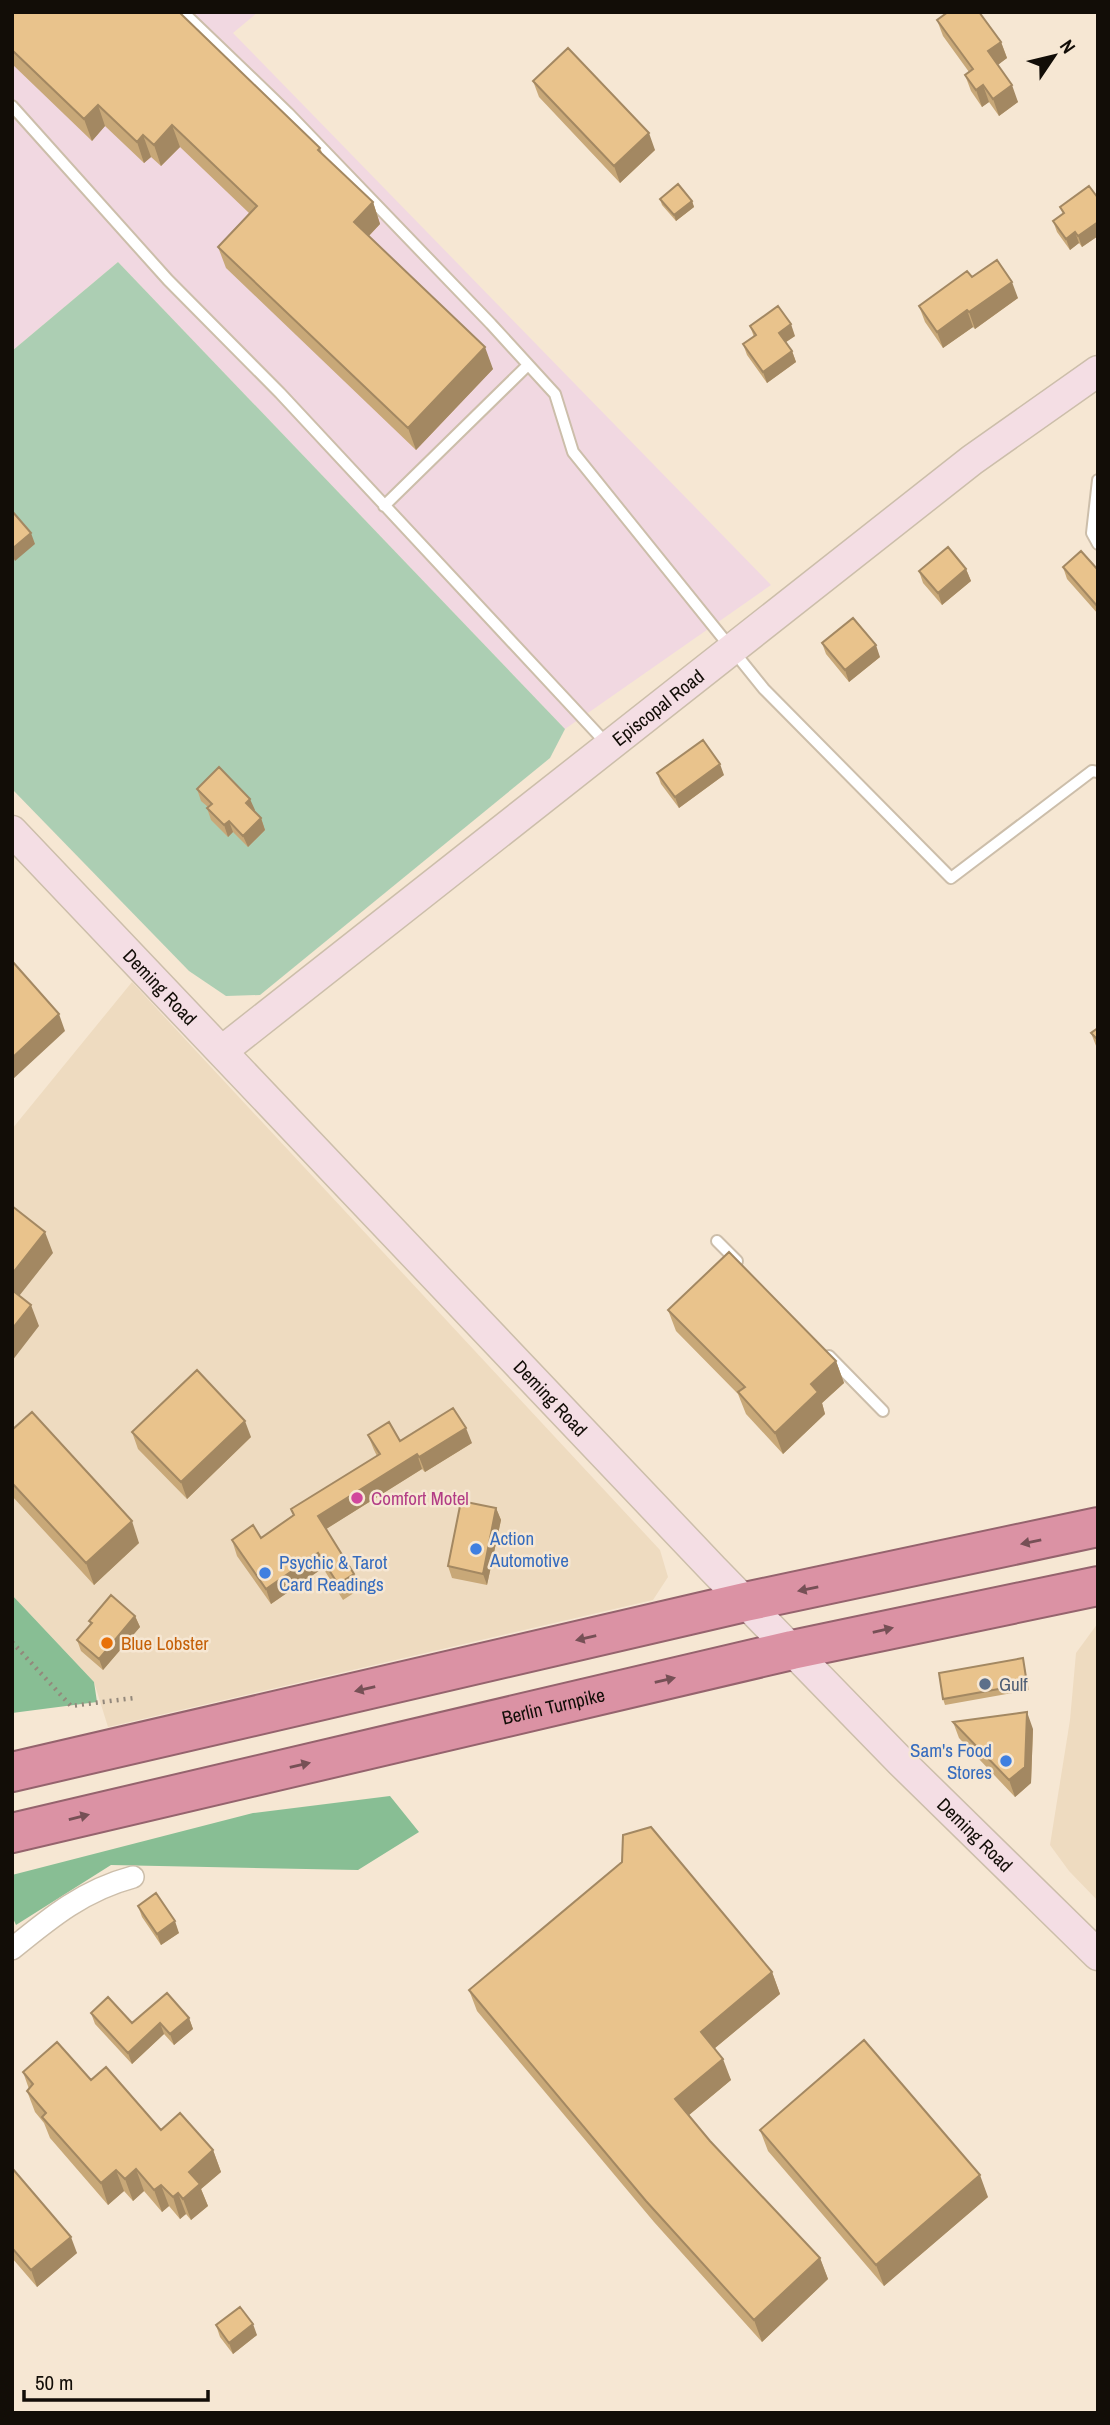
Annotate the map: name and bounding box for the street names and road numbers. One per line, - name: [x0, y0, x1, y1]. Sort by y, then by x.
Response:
- street label: Episcopal Road: [607, 663, 709, 752]
- street label: Deming Road: [118, 943, 203, 1031]
- street label: Deming Road: [508, 1354, 593, 1442]
- street label: Berlin Turnpike: [499, 1681, 607, 1731]
- street label: Deming Road: [932, 1792, 1019, 1878]

